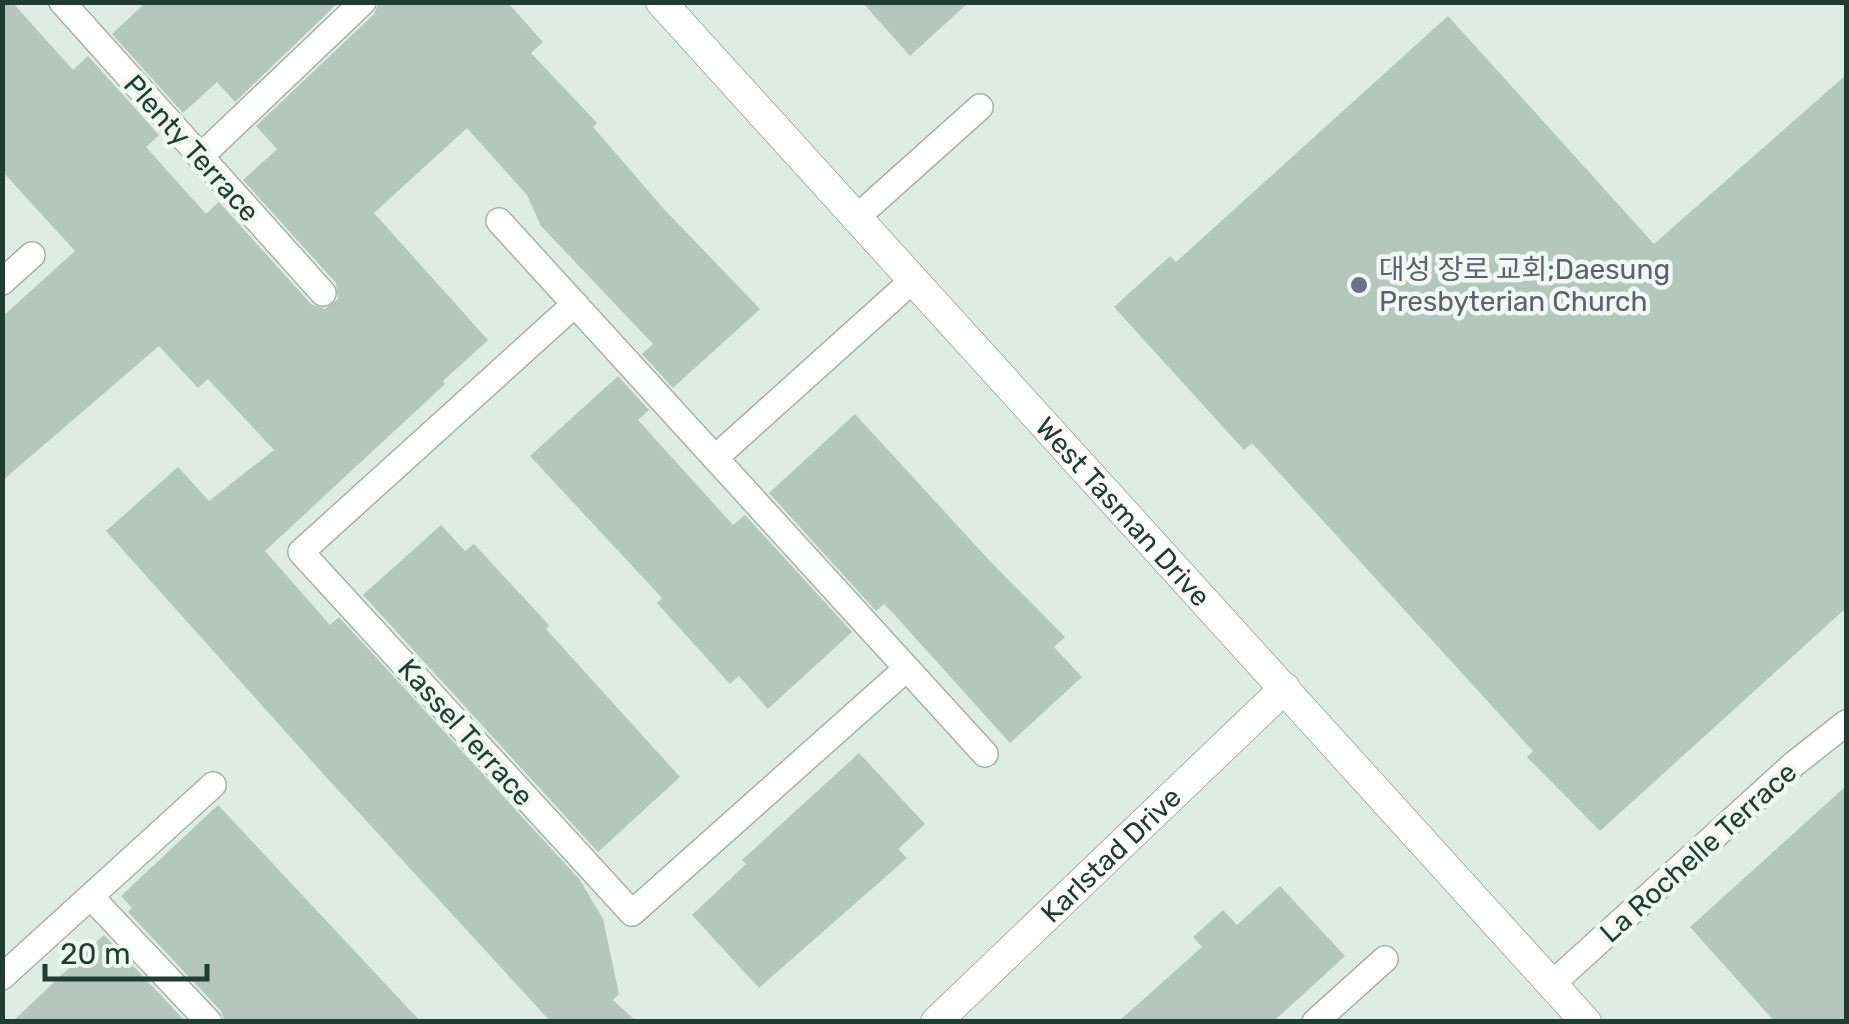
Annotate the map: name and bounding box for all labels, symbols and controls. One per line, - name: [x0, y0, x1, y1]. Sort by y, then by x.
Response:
- street label: Plenty Terrace: [117, 68, 266, 228]
- place label: 대성 장로 교회;Daesung Presbyterian Church: [1379, 253, 1670, 318]
- marker: 대성 장로 교회;Daesung Presbyterian Church: [1348, 274, 1370, 296]
- street label: West Tasman Drive: [1029, 411, 1217, 613]
- street label: Kassel Terrace: [391, 652, 540, 813]
- street label: La Rochelle Terrace: [1593, 756, 1803, 949]
- street label: Karlstad Drive: [1034, 780, 1188, 930]
- scale bar: [45, 919, 208, 981]
- text: 20 m: [60, 936, 131, 972]

